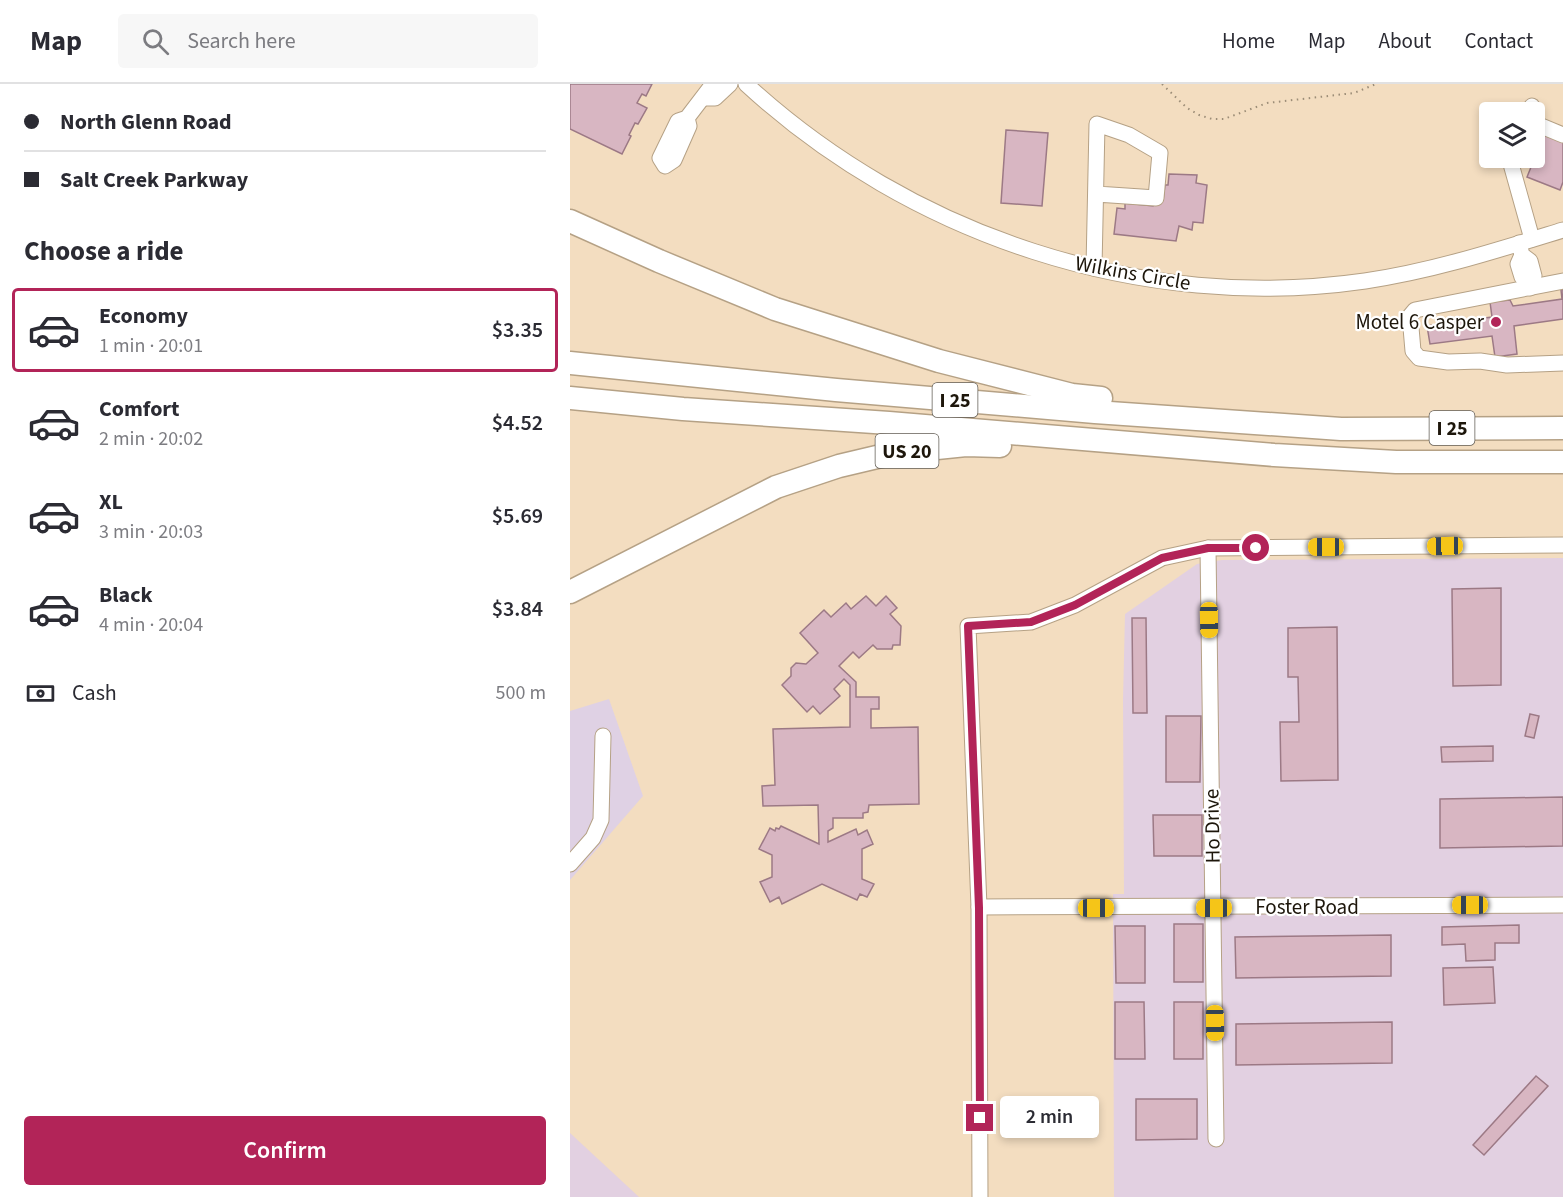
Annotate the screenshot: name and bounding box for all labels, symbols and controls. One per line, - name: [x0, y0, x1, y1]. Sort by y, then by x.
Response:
- search box: [118, 14, 538, 68]
- text: Map: [30, 21, 82, 61]
- icon: search: [139, 25, 172, 58]
- text: Search here: [187, 25, 296, 57]
- text: Home: [1222, 26, 1275, 56]
- text: Map: [1308, 26, 1346, 56]
- text: About: [1379, 26, 1431, 56]
- text: Contact: [1464, 26, 1533, 56]
- map controls: [1479, 102, 1545, 168]
- button: layers: [1479, 102, 1545, 168]
- text: North Glenn Road: [60, 106, 232, 138]
- text: Salt Creek Parkway: [60, 164, 248, 196]
- text: Choose a ride: [24, 232, 184, 271]
- street label: Wilkins Circle: [1073, 248, 1193, 298]
- text: Economy: [99, 300, 188, 332]
- icon: car: [27, 303, 81, 357]
- place label: Motel 6 Casper: [1356, 307, 1485, 337]
- text: $3.35: [492, 314, 543, 346]
- marker: Motel 6 Casper: [1489, 315, 1503, 329]
- text: 1 min · 20:01: [99, 332, 203, 360]
- road number: I 25: [932, 383, 978, 417]
- text: Comfort: [99, 393, 180, 425]
- icon: car: [27, 396, 81, 450]
- text: $4.52: [492, 407, 543, 439]
- road number: I 25: [1430, 411, 1474, 445]
- text: 2 min · 20:02: [99, 425, 203, 453]
- road number: US 20: [876, 434, 938, 468]
- text: XL: [99, 486, 123, 518]
- icon: car: [27, 489, 81, 543]
- text: $5.69: [492, 500, 543, 532]
- text: 3 min · 20:03: [99, 518, 203, 546]
- route start: [1242, 534, 1269, 561]
- car: [1427, 537, 1463, 555]
- car: [1308, 538, 1344, 556]
- text: Black: [99, 579, 153, 611]
- icon: car: [27, 582, 81, 636]
- text: $3.84: [492, 593, 543, 625]
- car: [1200, 602, 1218, 638]
- text: 4 min · 20:04: [99, 611, 203, 639]
- icon: cash: [24, 677, 57, 710]
- text: Cash: [72, 677, 117, 709]
- text: 500 m: [496, 679, 546, 707]
- street label: Ho Drive: [1196, 788, 1228, 864]
- street label: Foster Road: [1255, 892, 1359, 922]
- car: [1452, 896, 1488, 914]
- car: [1078, 899, 1114, 917]
- car: [1196, 899, 1232, 917]
- car: [1206, 1005, 1224, 1041]
- callout: 2 min: [1001, 1097, 1100, 1139]
- text: 2 min: [1026, 1103, 1073, 1131]
- route end: [966, 1104, 993, 1131]
- button: Confirm: [24, 1116, 546, 1185]

